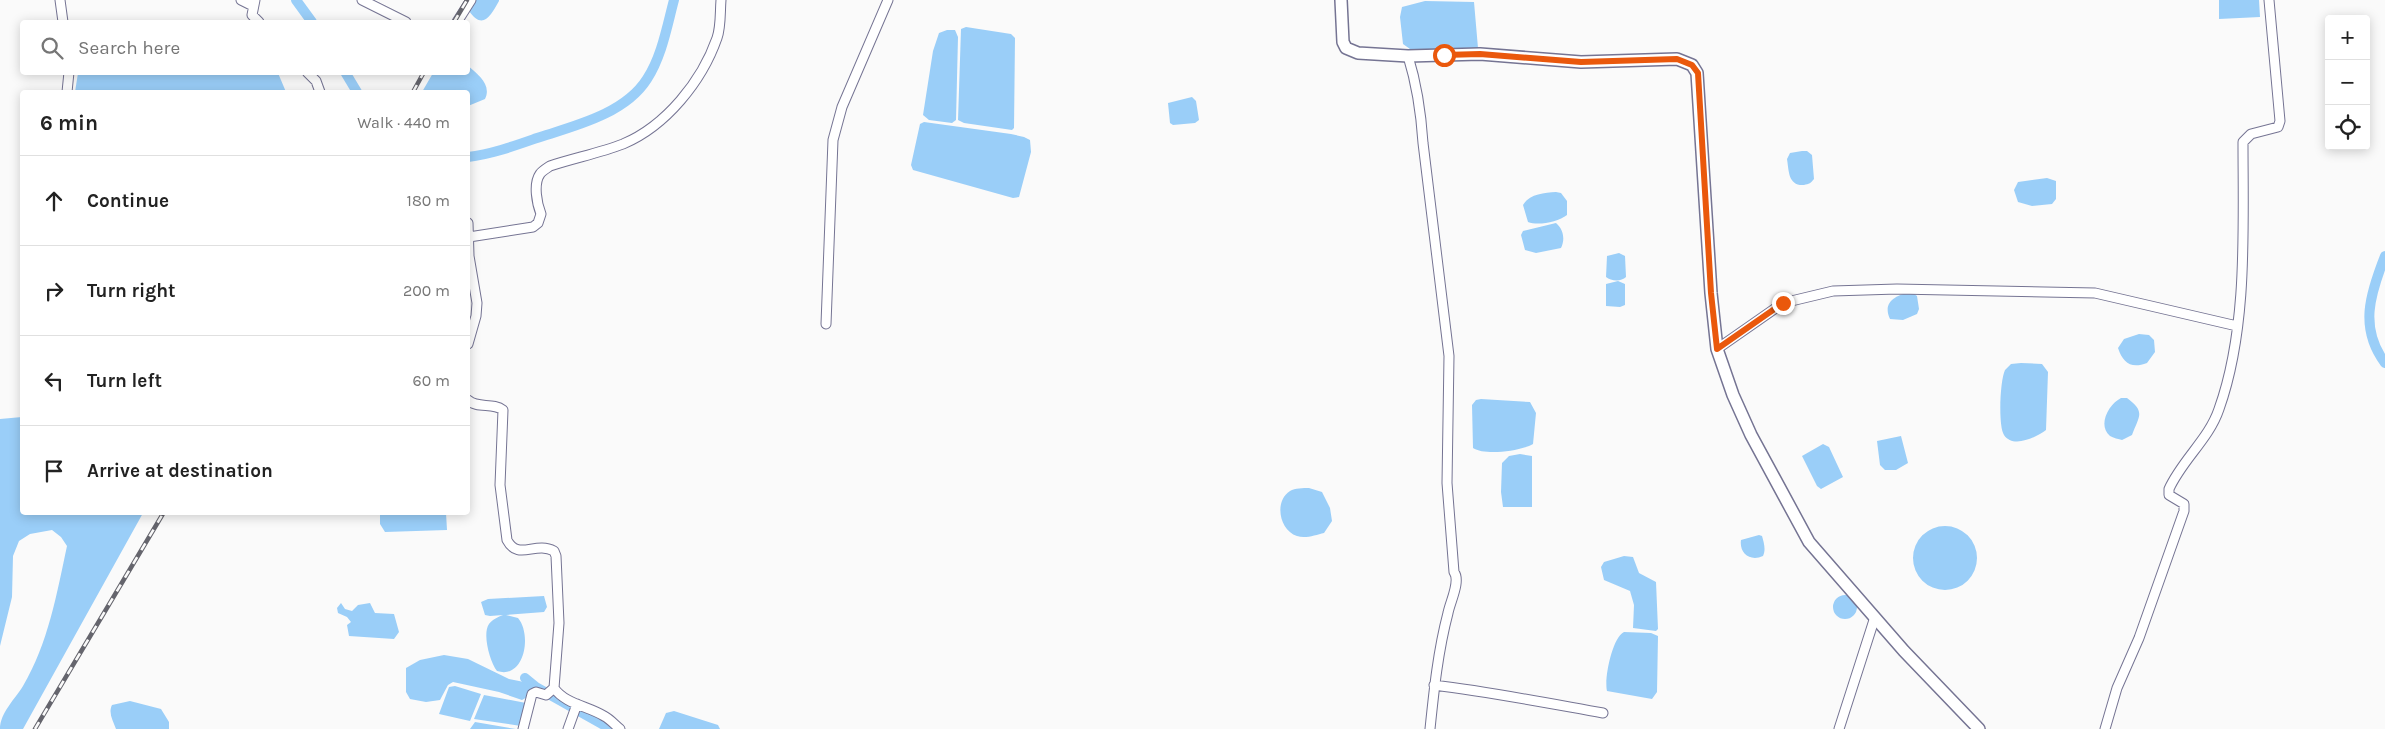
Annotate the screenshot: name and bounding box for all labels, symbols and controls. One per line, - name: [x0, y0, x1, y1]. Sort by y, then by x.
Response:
- map controls: [2325, 15, 2370, 150]
- button: +: [2325, 15, 2370, 60]
- search box: [20, 20, 470, 75]
- icon: search: [38, 34, 66, 62]
- text: Search here: [78, 37, 180, 59]
- route start: [1433, 44, 1456, 67]
- button: −: [2325, 60, 2370, 105]
- button: locate: [2325, 105, 2370, 150]
- text: 6 min: [40, 111, 98, 135]
- text: Walk · 440 m: [357, 113, 450, 132]
- icon: ahead: [40, 187, 68, 215]
- text: Continue: [87, 190, 169, 212]
- text: 180 m: [407, 191, 450, 210]
- icon: right: [40, 277, 68, 305]
- text: Turn right: [87, 280, 176, 302]
- text: 200 m: [403, 281, 450, 300]
- route end: [1772, 292, 1795, 315]
- icon: left: [40, 367, 68, 395]
- text: Turn left: [87, 370, 162, 392]
- text: 60 m: [413, 371, 450, 390]
- icon: arrive: [40, 457, 68, 485]
- text: Arrive at destination: [87, 460, 273, 482]

